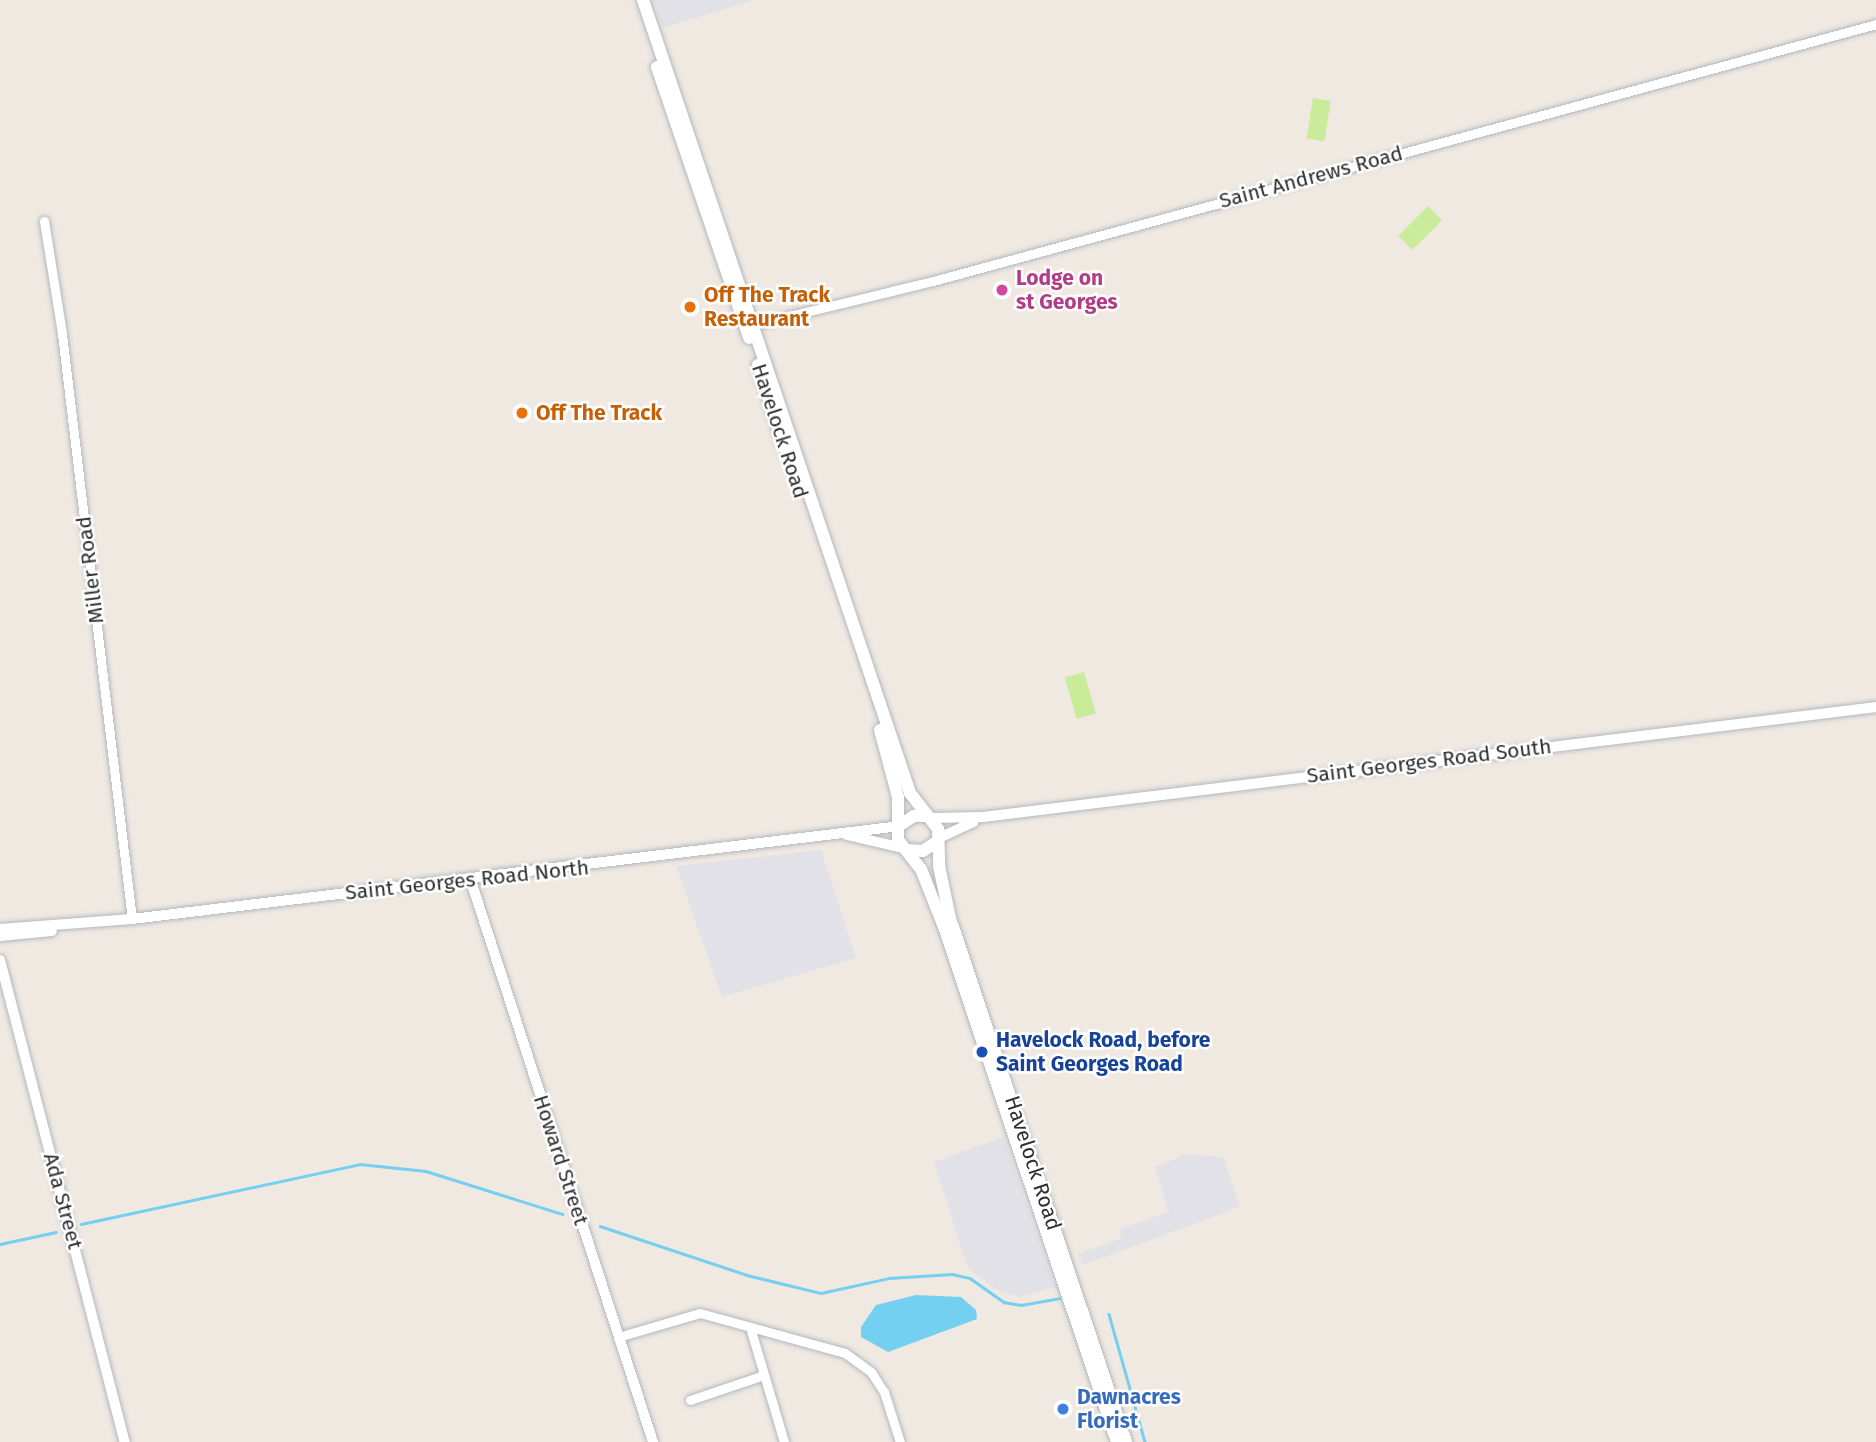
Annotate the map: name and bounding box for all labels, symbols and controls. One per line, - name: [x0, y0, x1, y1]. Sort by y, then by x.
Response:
- street label: Saint Andrews Road: [1216, 140, 1406, 214]
- place label: Lodge on st Georges: [1016, 265, 1118, 315]
- place label: Off The Track Restaurant: [704, 282, 830, 332]
- marker: Lodge on st Georges: [994, 282, 1010, 298]
- marker: Off The Track Restaurant: [682, 299, 698, 315]
- street label: Havelock Road: [746, 360, 814, 502]
- place label: Off The Track: [536, 400, 662, 426]
- marker: Off The Track: [514, 405, 530, 421]
- street label: Miller Road: [71, 515, 109, 625]
- street label: Saint Georges Road South: [1305, 733, 1553, 789]
- street label: Saint Georges Road North: [344, 855, 590, 905]
- place label: Havelock Road, before Saint Georges Road: [996, 1027, 1210, 1077]
- marker: Havelock Road, before Saint Georges Road: [974, 1044, 990, 1060]
- street label: Howard Street: [528, 1092, 594, 1228]
- street label: Havelock Road: [999, 1092, 1067, 1234]
- street label: Ada Street: [38, 1150, 88, 1252]
- place label: Dawnacres Florist: [1077, 1384, 1181, 1434]
- marker: Dawnacres Florist: [1055, 1401, 1071, 1417]

